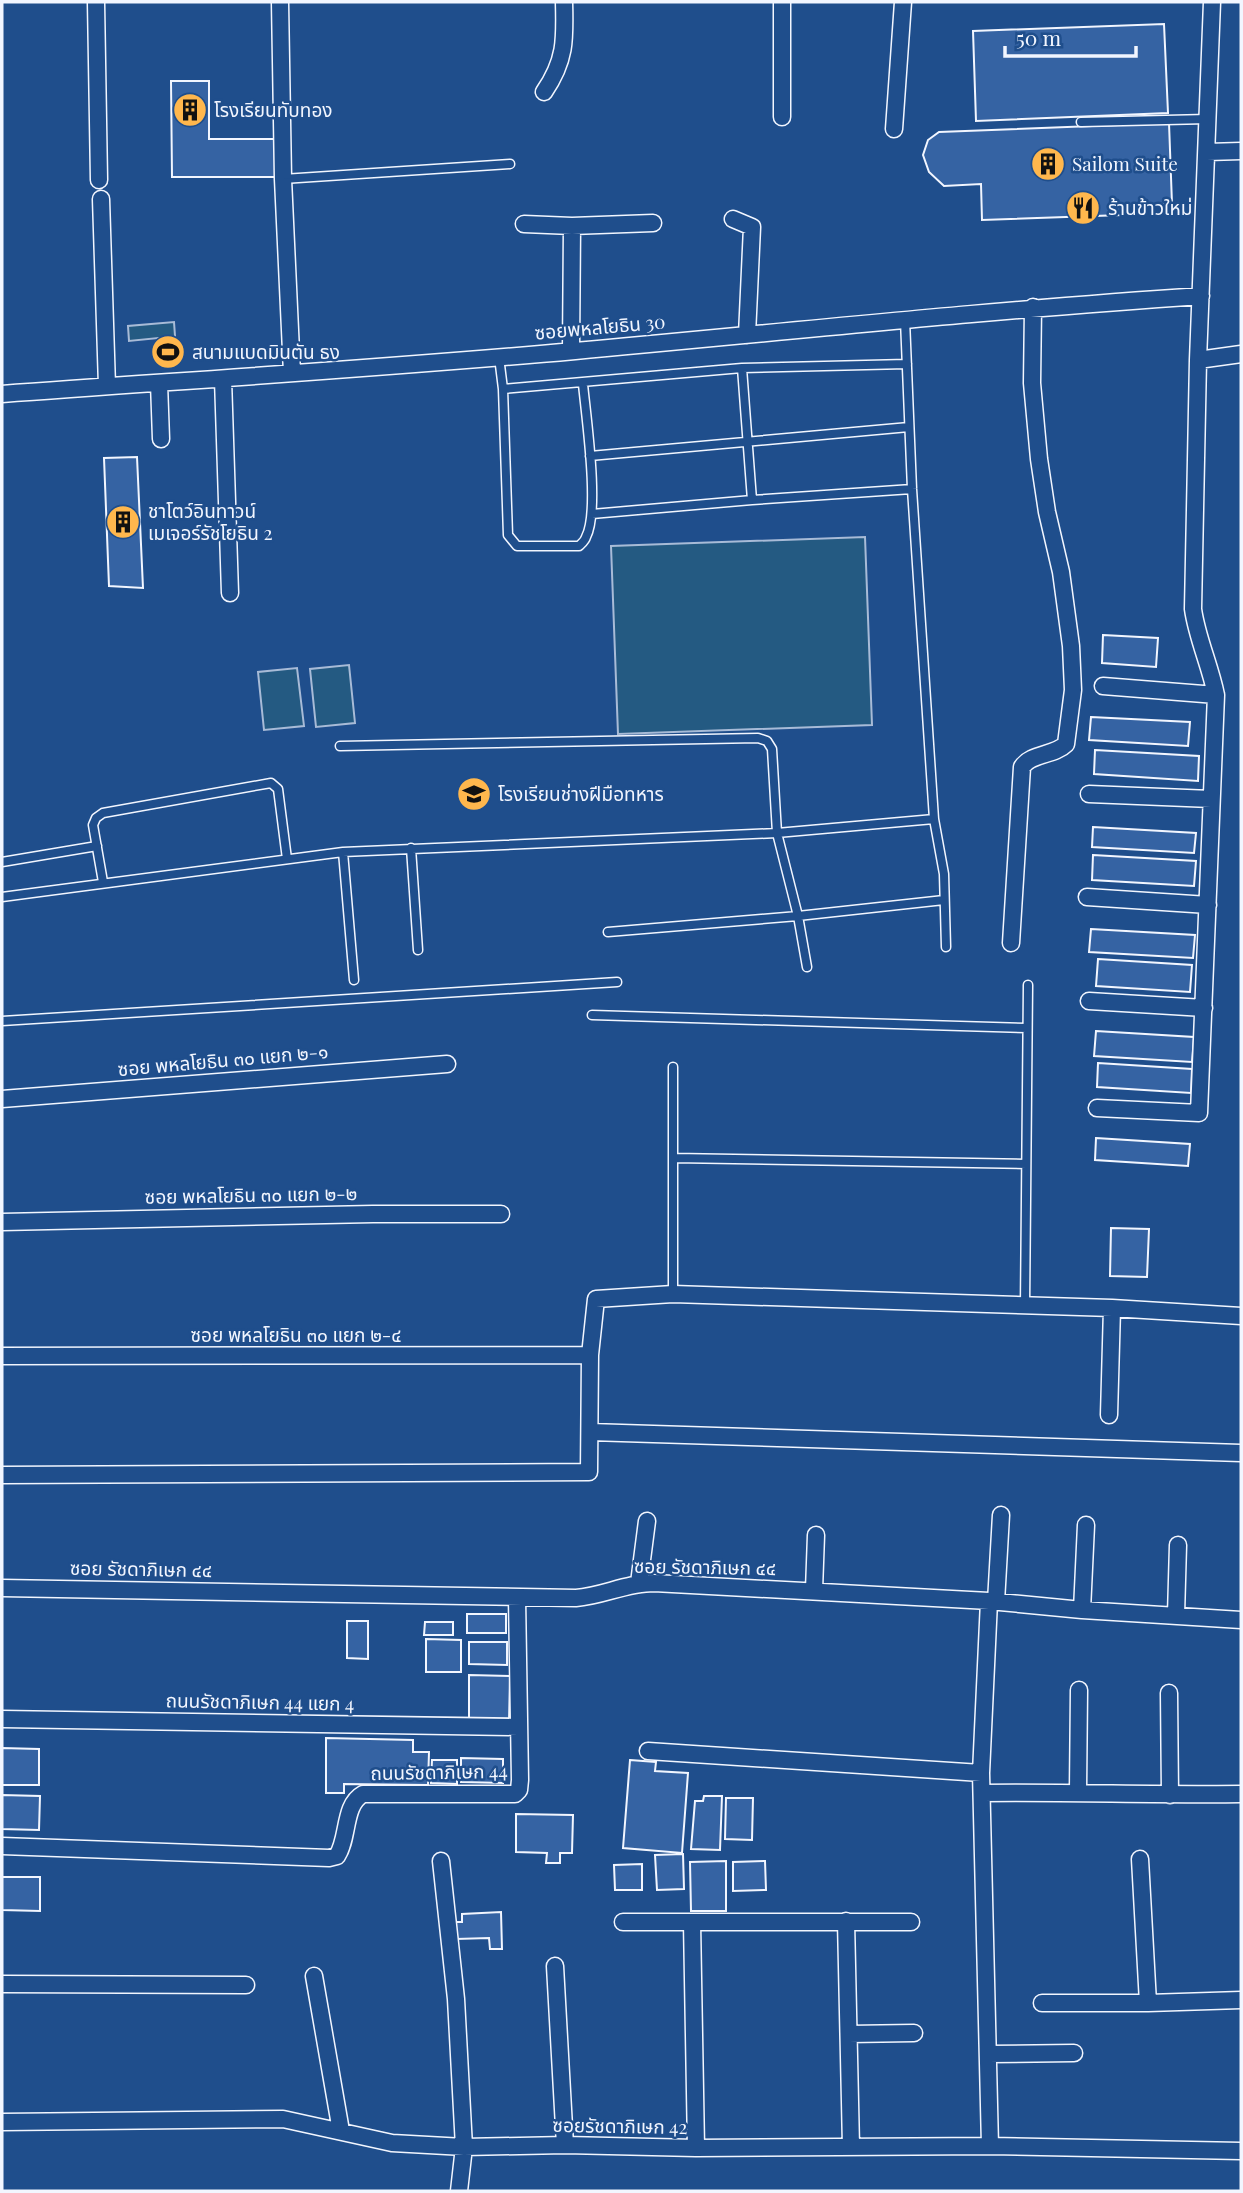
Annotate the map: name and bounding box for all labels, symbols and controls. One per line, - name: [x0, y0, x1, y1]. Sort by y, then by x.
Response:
- scale bar: [1005, 14, 1136, 58]
- text: 50 m: [1016, 23, 1062, 51]
- building icon: โรงเรียนทับทอง: [171, 91, 209, 129]
- place label: โรงเรียนทับทอง: [214, 96, 332, 122]
- building icon: Sailom Suite: [1029, 145, 1067, 183]
- place label: Sailom Suite: [1072, 150, 1178, 176]
- restaurant icon: ร้านข้าวใหม่: [1064, 189, 1102, 227]
- place label: ร้านข้าวใหม่: [1108, 194, 1192, 220]
- street label: ซอยพหลโยธิน 30: [533, 307, 666, 345]
- sports icon: สนามแบดมินตัน ธง: [149, 333, 187, 371]
- place label: สนามแบดมินตัน ธง: [192, 338, 340, 364]
- place label: ชาโตว์อินทาวน์ เมเจอร์รัชโยธิน 2: [148, 497, 273, 545]
- building icon: ชาโตว์อินทาวน์ เมเจอร์รัชโยธิน 2: [104, 503, 142, 541]
- school or university icon: โรงเรียนช่างฝีมือทหาร: [455, 775, 493, 813]
- place label: โรงเรียนช่างฝีมือทหาร: [498, 780, 664, 806]
- street label: ซอย พหลโยธิน ๓๐ แยก ๒-๑: [117, 1037, 329, 1081]
- street label: ซอย พหลโยธิน ๓๐ แยก ๒-๒: [144, 1179, 357, 1209]
- street label: ซอย พหลโยธิน ๓๐ แยก ๒-๔: [190, 1321, 402, 1347]
- street label: ซอย รัชดาภิเษก ๔๔: [634, 1552, 776, 1580]
- street label: ซอย รัชดาภิเษก ๔๔: [70, 1554, 212, 1582]
- street label: ถนนรัชดาภิเษก 44 แยก 4: [165, 1686, 355, 1716]
- street label: ถนนรัชดาภิเษก 44: [370, 1757, 508, 1785]
- street label: ซอยรัชดาภิเษก 42: [552, 2111, 688, 2139]

